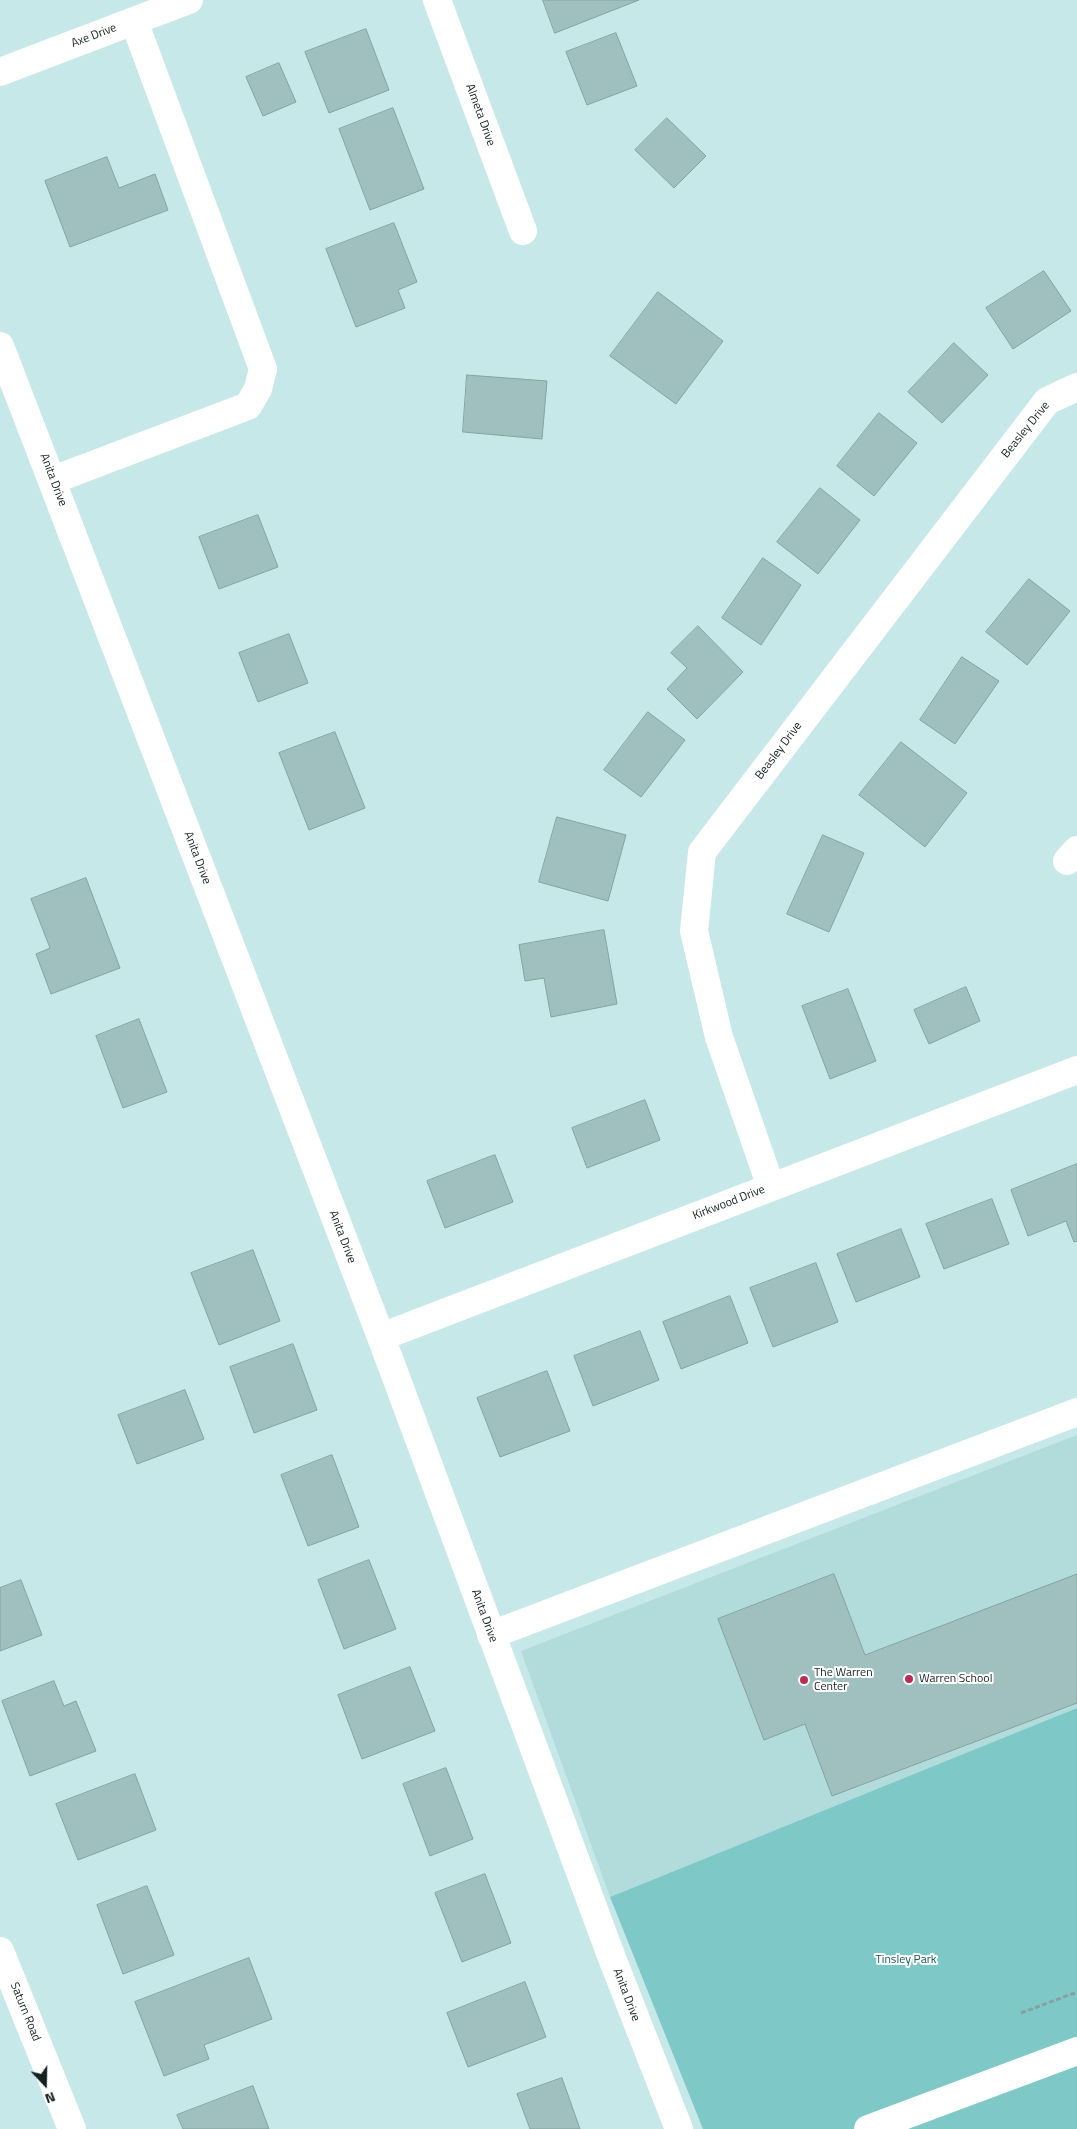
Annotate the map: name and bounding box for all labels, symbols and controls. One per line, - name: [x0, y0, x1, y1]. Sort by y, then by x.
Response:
- street label: Axe Drive: [69, 21, 119, 51]
- street label: Almeta Drive: [462, 82, 498, 148]
- street label: Beasley Drive: [999, 399, 1053, 461]
- street label: Anita Drive: [36, 452, 70, 508]
- street label: Beasley Drive: [753, 719, 805, 783]
- street label: Anita Drive: [180, 830, 214, 886]
- street label: Kirkwood Drive: [691, 1183, 767, 1223]
- street label: Anita Drive: [325, 1209, 359, 1265]
- street label: Anita Drive: [468, 1588, 500, 1644]
- place label: The Warren Center: [814, 1666, 873, 1694]
- place label: Warren School: [919, 1672, 992, 1686]
- marker: Warren School: [903, 1673, 915, 1685]
- marker: The Warren Center: [798, 1674, 810, 1686]
- park label: Tinsley Park: [875, 1953, 937, 1967]
- street label: Anita Drive: [609, 1967, 643, 2023]
- street label: Saturn Road: [7, 1980, 43, 2044]
- north arrow: [20, 2059, 70, 2109]
- text: N: [42, 2087, 59, 2110]

